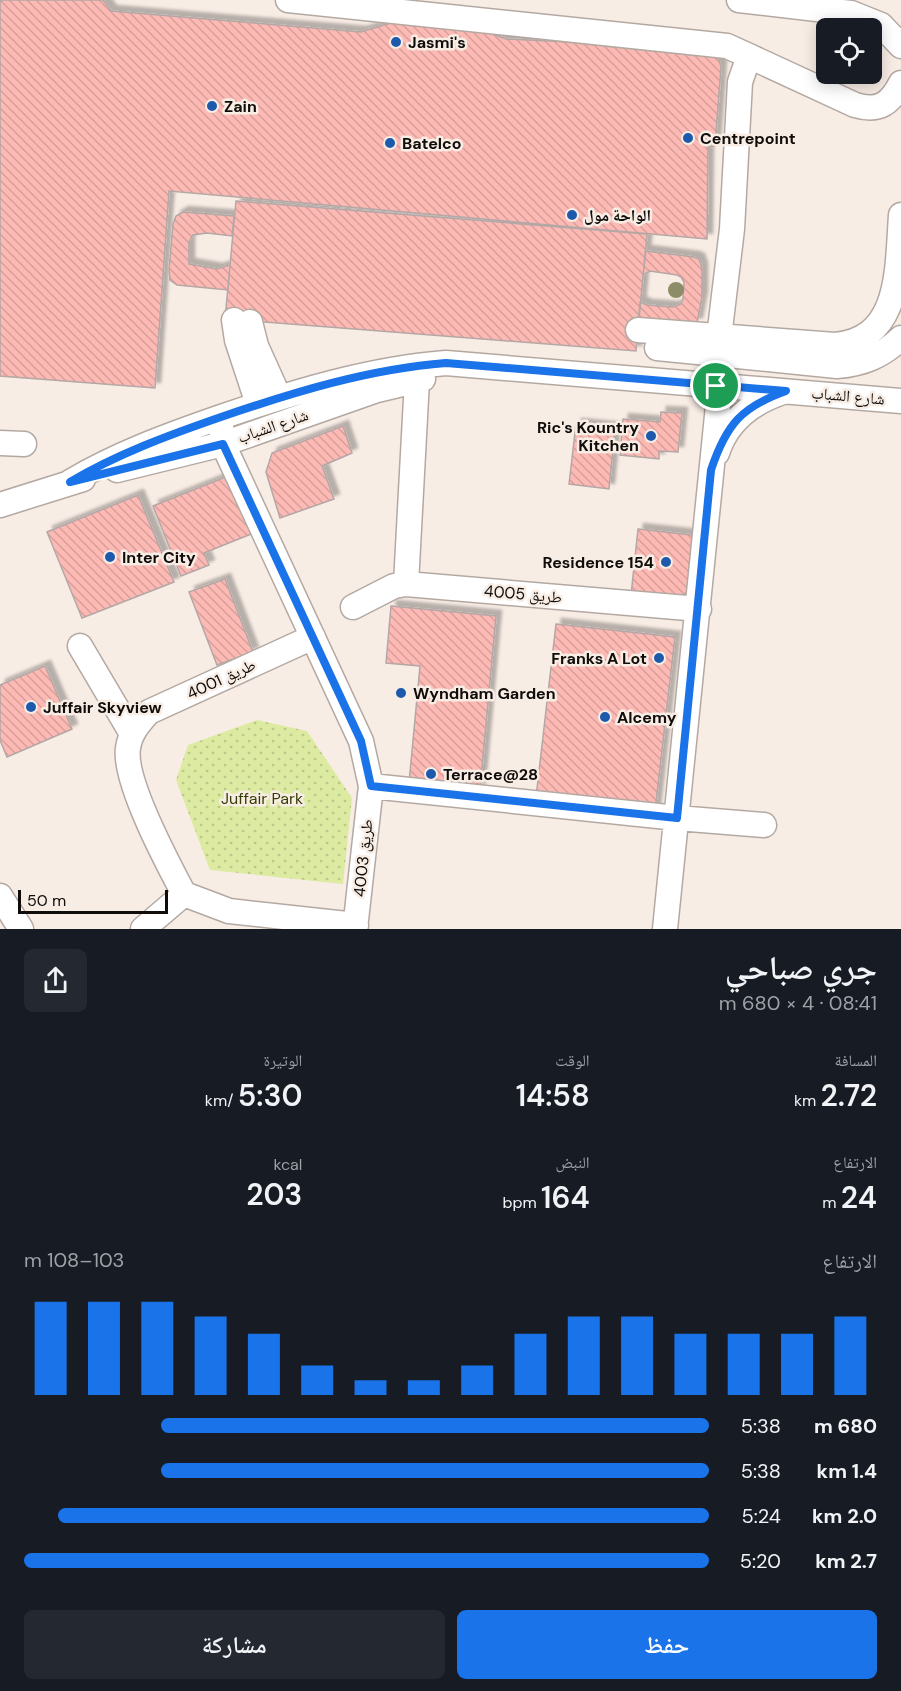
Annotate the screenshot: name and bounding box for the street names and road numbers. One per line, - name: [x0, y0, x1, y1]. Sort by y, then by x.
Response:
- street label: شارع الشباب: [810, 382, 886, 410]
- street label: شارع الشباب: [235, 404, 311, 448]
- street label: طريق 4005: [483, 580, 563, 608]
- street label: طريق 4001: [183, 654, 259, 704]
- street label: طريق 4003: [348, 818, 378, 898]

